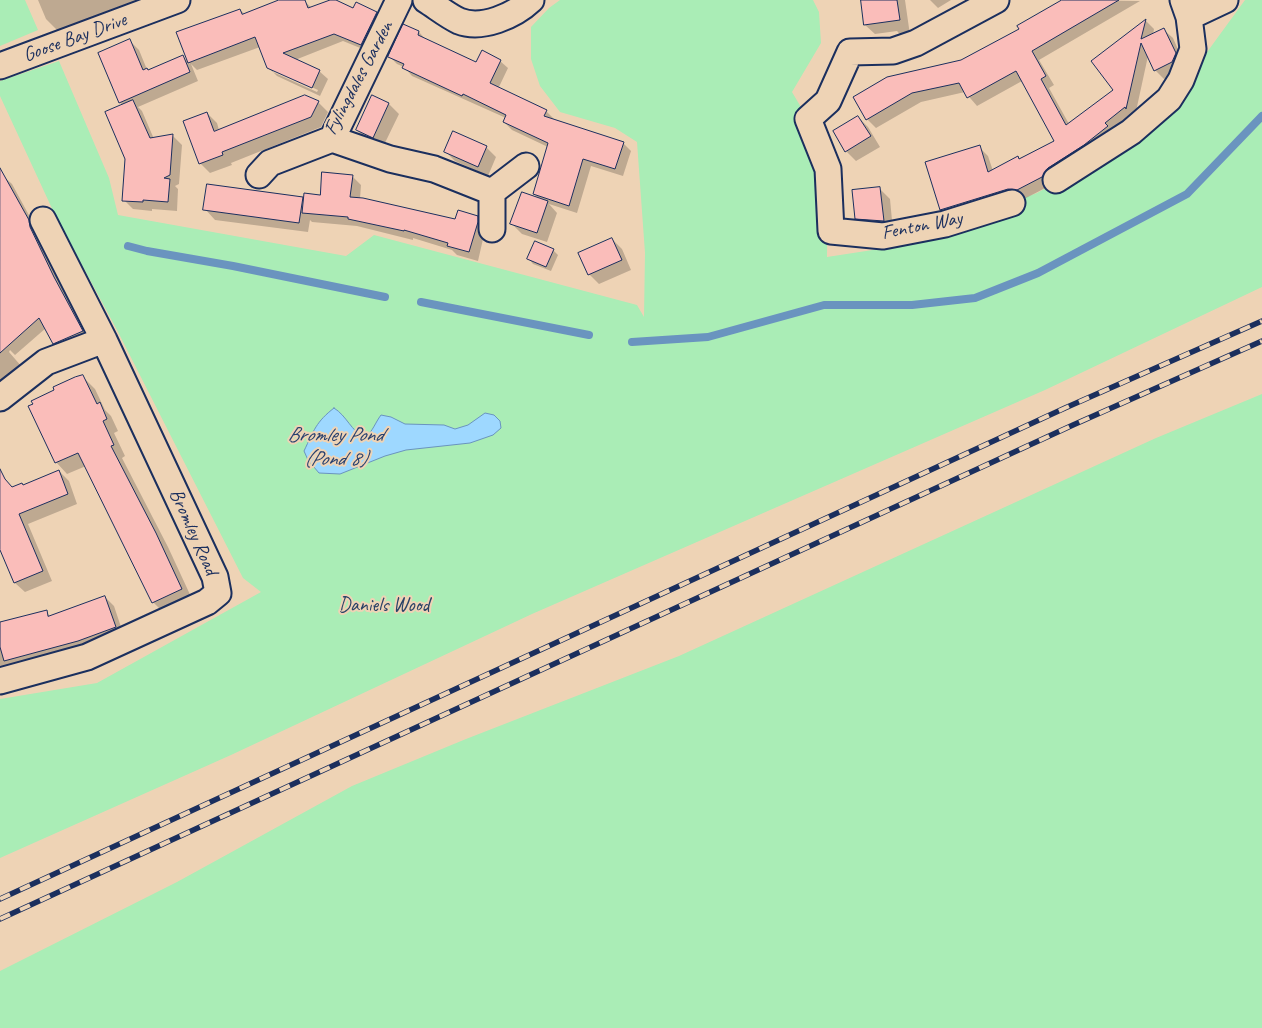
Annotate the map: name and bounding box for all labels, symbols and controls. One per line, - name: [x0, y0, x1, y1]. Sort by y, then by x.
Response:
- street label: Goose Bay Drive: [20, 8, 130, 68]
- street label: Fylingdales Garden: [319, 17, 399, 139]
- street label: Fenton Way: [880, 206, 964, 246]
- water label: Bromley Pond (Pond 8): [287, 422, 383, 472]
- street label: Bromley Road: [163, 485, 223, 579]
- park label: Daniels Wood: [339, 594, 429, 618]

